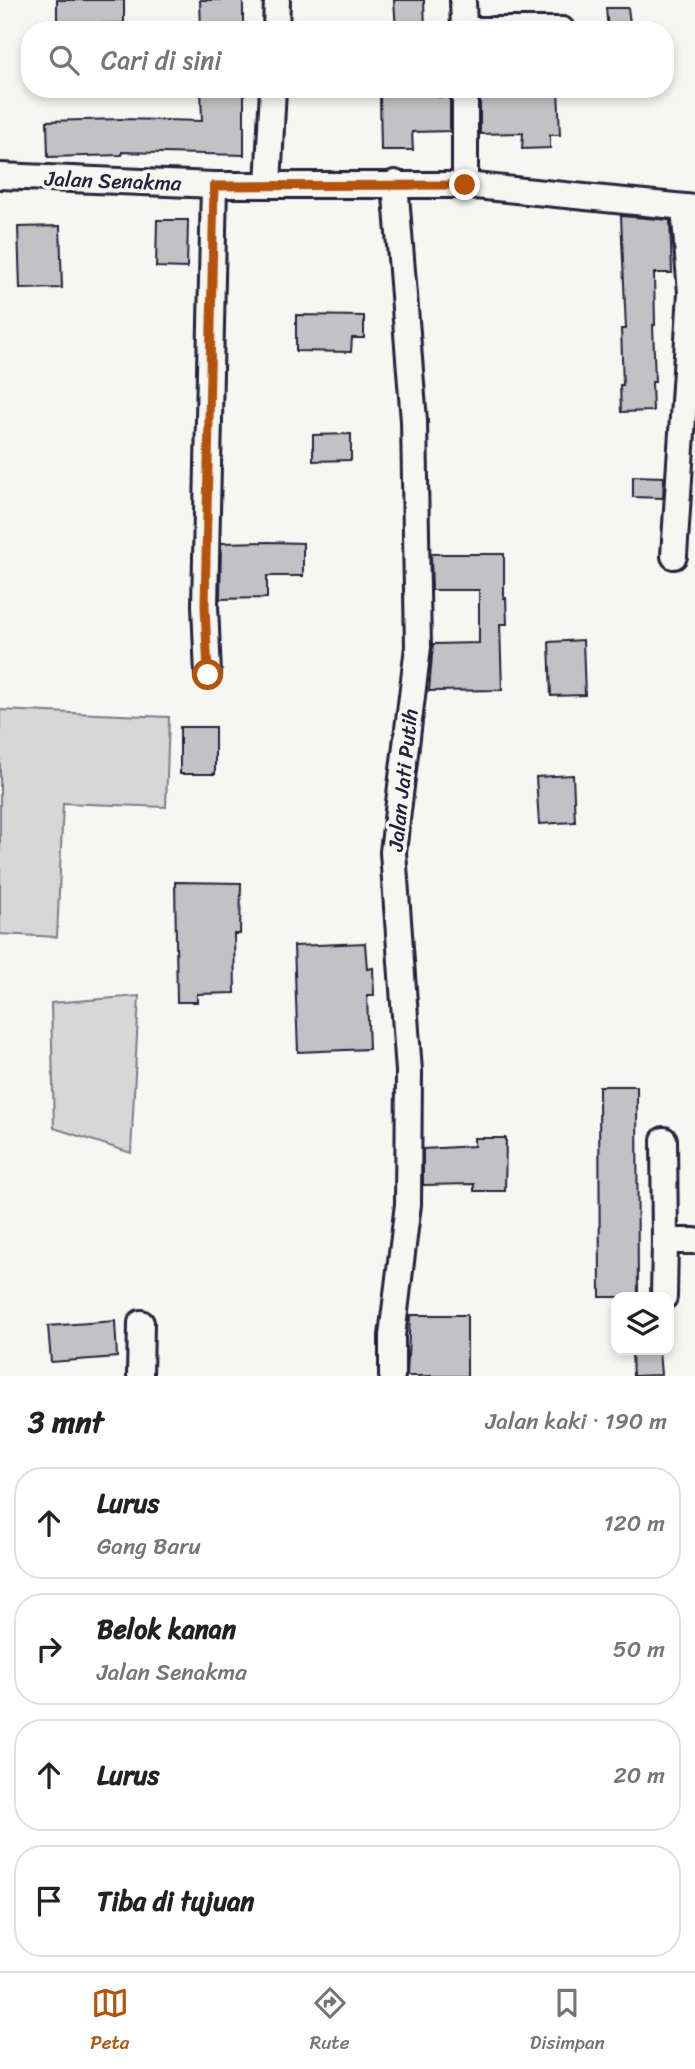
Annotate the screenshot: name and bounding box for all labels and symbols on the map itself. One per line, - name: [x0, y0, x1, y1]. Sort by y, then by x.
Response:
- street label: Jalan Senakma: [43, 160, 182, 202]
- route end: [449, 169, 480, 200]
- route start: [192, 659, 223, 690]
- street label: Jalan Jati Putih: [377, 707, 429, 854]

